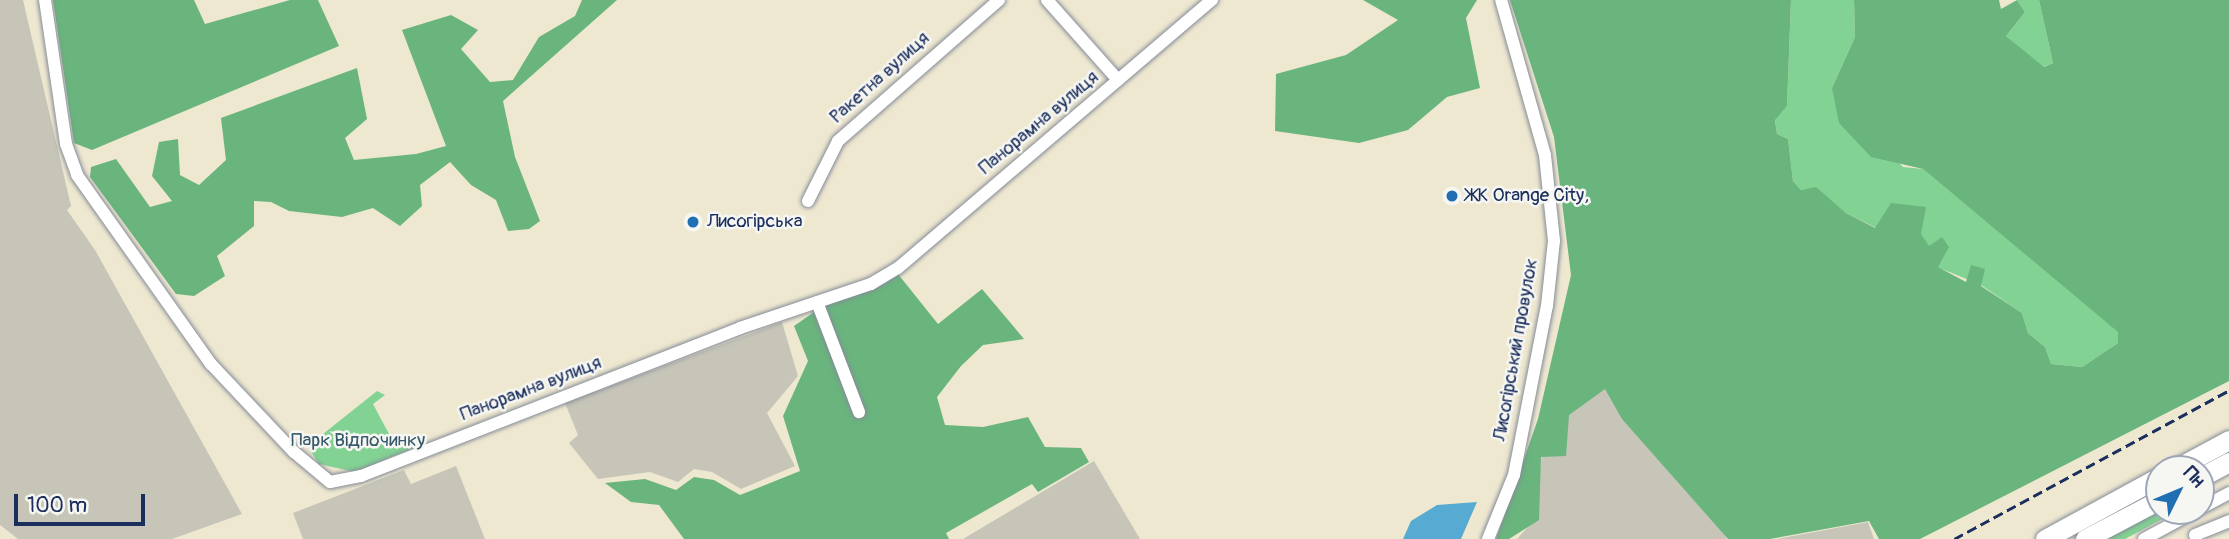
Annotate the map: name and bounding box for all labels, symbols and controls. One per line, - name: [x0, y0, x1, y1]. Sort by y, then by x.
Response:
- street label: Ракетна вулиця: [825, 27, 935, 129]
- street label: Панорамна вулиця: [974, 66, 1104, 180]
- place label: ЖК Orange City,: [1466, 185, 1589, 207]
- marker: ЖК Orange City,: [1444, 188, 1460, 204]
- place label: Лисогірська: [707, 211, 803, 233]
- marker: Лисогірська: [685, 214, 701, 230]
- street label: Лисогірський провулок: [1489, 257, 1543, 443]
- street label: Панорамна вулиця: [457, 352, 605, 426]
- park label: Парк Відпочинку: [291, 430, 425, 452]
- north arrow: [2145, 455, 2215, 525]
- text: Пн: [2178, 461, 2210, 493]
- scale bar: [18, 480, 149, 524]
- text: 100 m: [27, 492, 87, 519]

